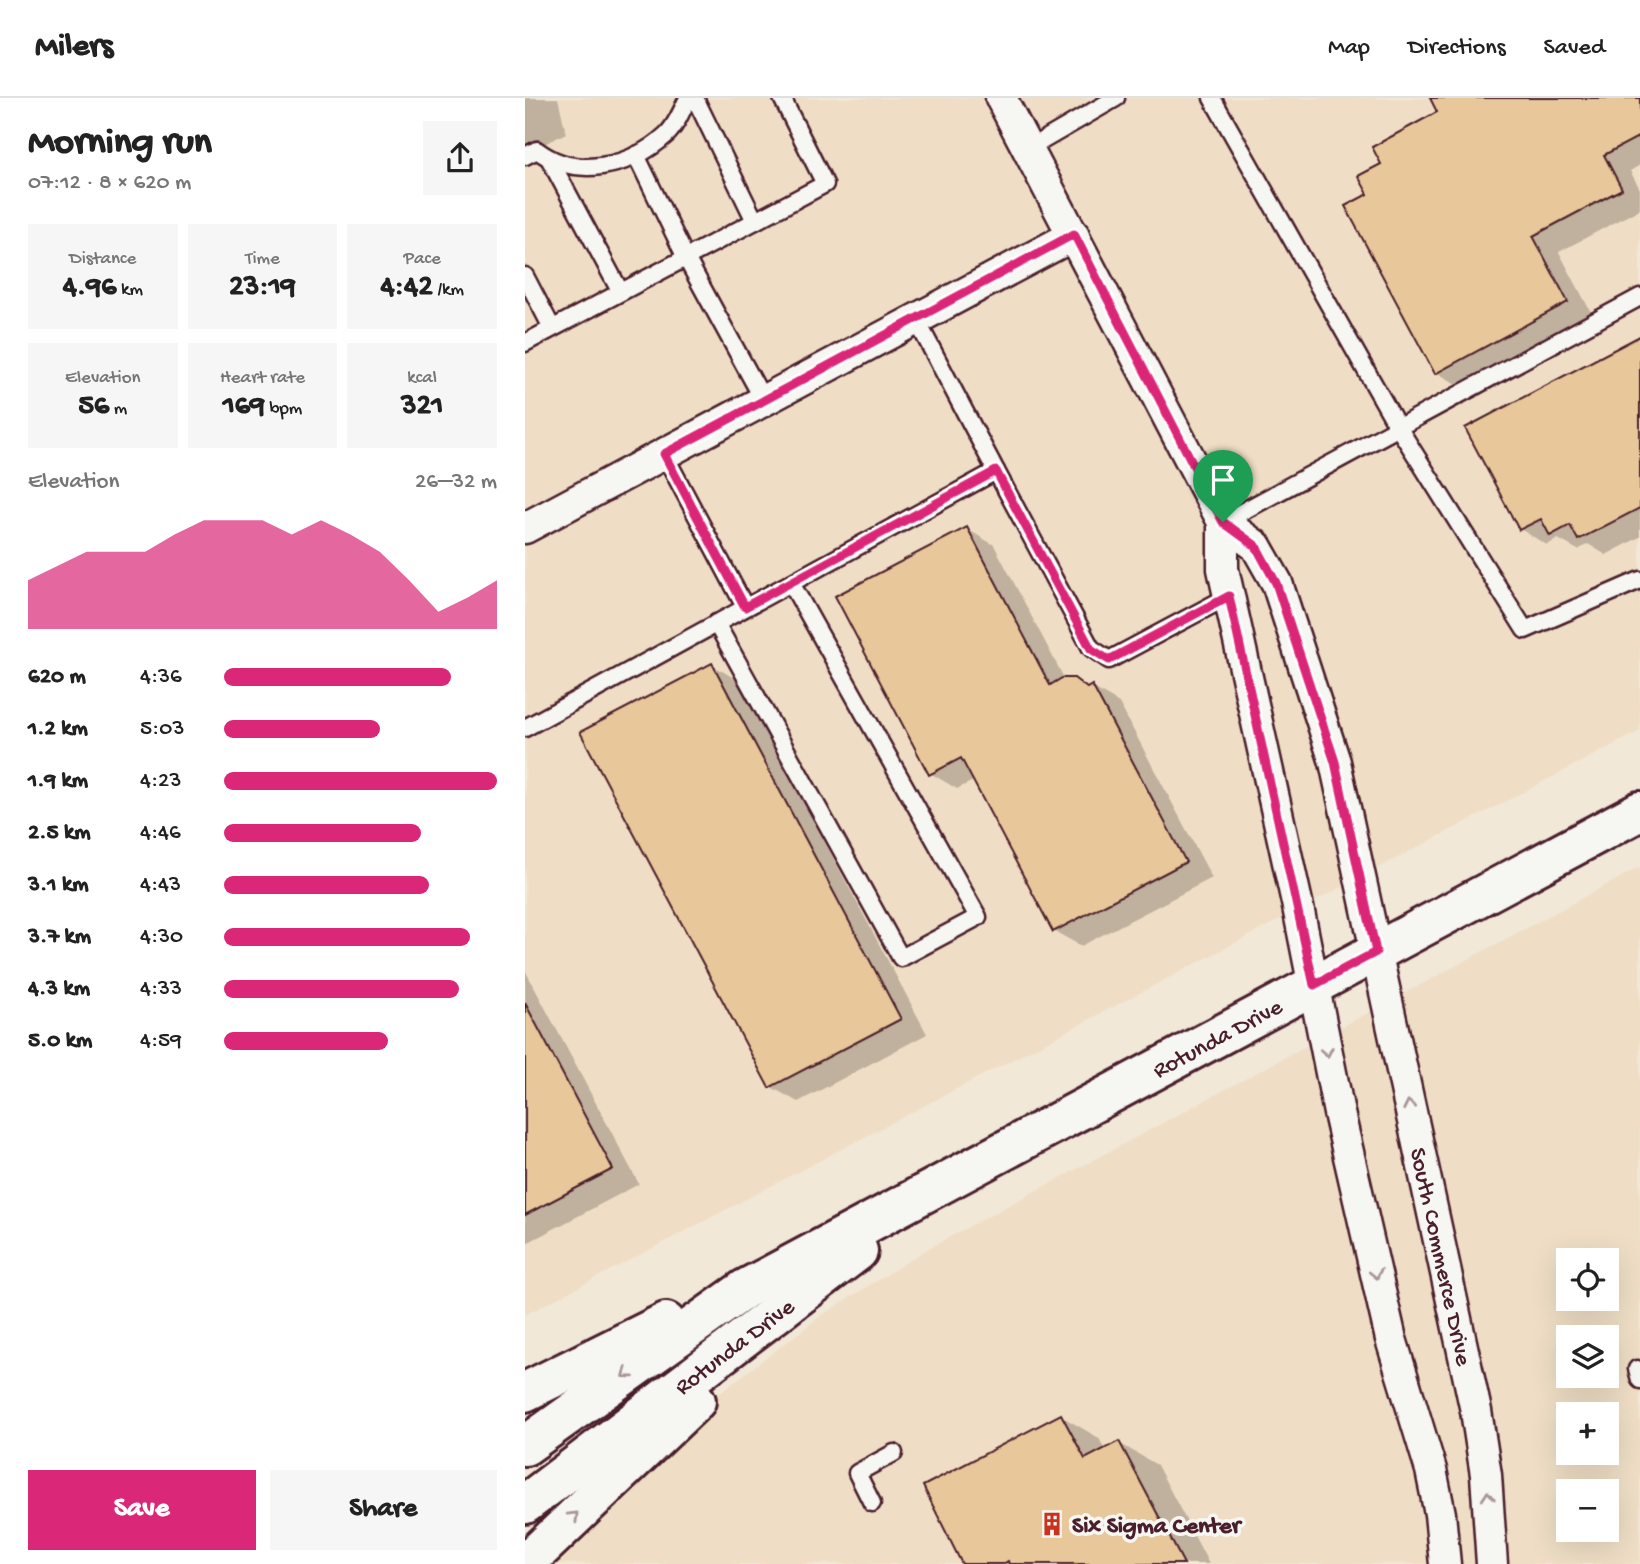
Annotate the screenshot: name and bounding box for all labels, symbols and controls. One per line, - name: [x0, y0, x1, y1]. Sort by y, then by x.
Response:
- text: Milers: [35, 29, 113, 67]
- text: Map: [1328, 34, 1370, 63]
- text: Directions: [1408, 34, 1506, 63]
- text: Saved: [1544, 34, 1605, 63]
- button: share: [423, 121, 497, 195]
- text: Morning run: [28, 122, 212, 166]
- text: 07:12 · 8 × 620 m: [28, 170, 191, 197]
- text: Distance: [69, 248, 136, 271]
- text: Time: [245, 248, 280, 271]
- text: Pace: [404, 248, 441, 271]
- text: 4.96: [63, 271, 117, 306]
- text: 23:19: [229, 271, 296, 306]
- text: 4:42: [380, 271, 433, 306]
- text: km: [117, 279, 143, 302]
- text: /km: [433, 279, 464, 302]
- text: Elevation: [65, 367, 141, 390]
- text: Heart rate: [220, 367, 305, 390]
- text: kcal: [407, 367, 437, 390]
- text: 56: [78, 390, 109, 425]
- text: 169: [223, 390, 265, 425]
- text: 321: [401, 390, 443, 425]
- text: m: [109, 398, 127, 421]
- text: bpm: [265, 398, 302, 421]
- pin: [1193, 450, 1253, 522]
- icon: arrive: [1204, 461, 1242, 499]
- text: Elevation: [28, 469, 119, 496]
- text: 26–32 m: [415, 469, 497, 496]
- text: 620 m: [28, 664, 86, 691]
- text: 4:36: [140, 664, 182, 691]
- text: 1.2 km: [28, 716, 88, 743]
- text: 5:03: [140, 716, 184, 743]
- text: 1.9 km: [28, 768, 88, 795]
- text: 4:23: [140, 768, 181, 795]
- text: 2.5 km: [28, 820, 91, 847]
- text: 4:46: [140, 820, 181, 847]
- text: 3.1 km: [28, 872, 88, 899]
- text: 4:43: [140, 872, 181, 899]
- text: 3.7 km: [28, 924, 91, 951]
- text: 4:30: [140, 924, 183, 951]
- text: 4.3 km: [28, 976, 90, 1003]
- text: 4:33: [140, 976, 182, 1003]
- street label: Rotunda Drive: [1148, 993, 1289, 1087]
- text: 5.0 km: [28, 1028, 92, 1055]
- text: 4:59: [140, 1028, 182, 1055]
- one-way arrow: [1318, 1046, 1333, 1058]
- one-way arrow: [1403, 1099, 1418, 1111]
- street label: South Commerce Drive: [1401, 1145, 1477, 1369]
- map controls: [1556, 1248, 1619, 1542]
- button: locate: [1556, 1248, 1619, 1311]
- one-way arrow: [1368, 1268, 1382, 1280]
- street label: Rotunda Drive: [670, 1293, 802, 1403]
- button: layers: [1556, 1325, 1619, 1388]
- one-way arrow: [622, 1365, 635, 1378]
- button: +: [1556, 1402, 1619, 1465]
- button: Save: [28, 1470, 256, 1550]
- button: Share: [270, 1470, 497, 1550]
- button: −: [1556, 1479, 1619, 1542]
- one-way arrow: [1481, 1490, 1496, 1501]
- building icon: Six Sigma Center: [1038, 1510, 1066, 1538]
- one-way arrow: [565, 1511, 578, 1524]
- place label: Six Sigma Center: [1072, 1513, 1243, 1542]

